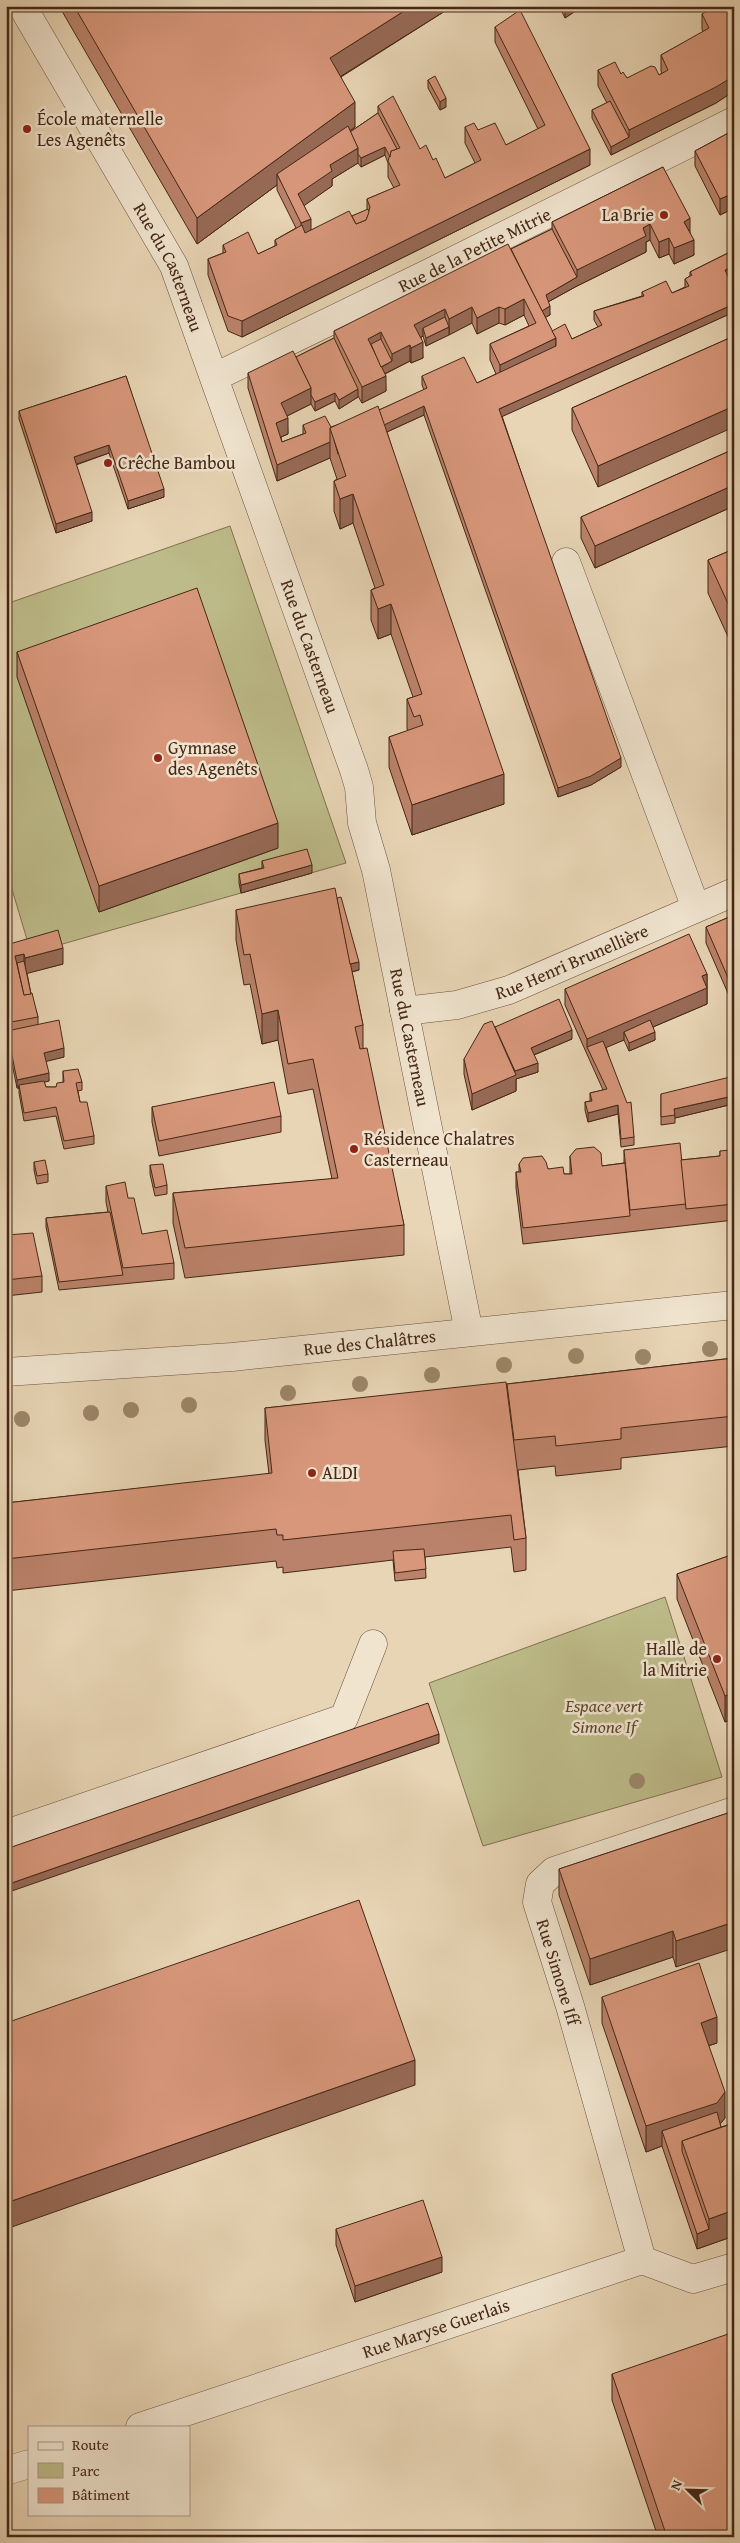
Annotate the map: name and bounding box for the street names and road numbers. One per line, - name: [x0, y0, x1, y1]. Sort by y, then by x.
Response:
- street label: Rue du Casterneau: [127, 197, 210, 336]
- street label: Rue de la Petite Mitrie: [393, 200, 556, 299]
- street label: Rue du Casterneau: [274, 575, 347, 717]
- street label: Rue Henri Brunellière: [492, 917, 653, 1006]
- street label: Rue du Casterneau: [383, 966, 437, 1109]
- street label: Rue des Chalâtres: [302, 1322, 437, 1363]
- street label: Rue Simone Iff: [530, 1915, 588, 2031]
- street label: Rue Maryse Guerlais: [359, 2291, 513, 2365]

